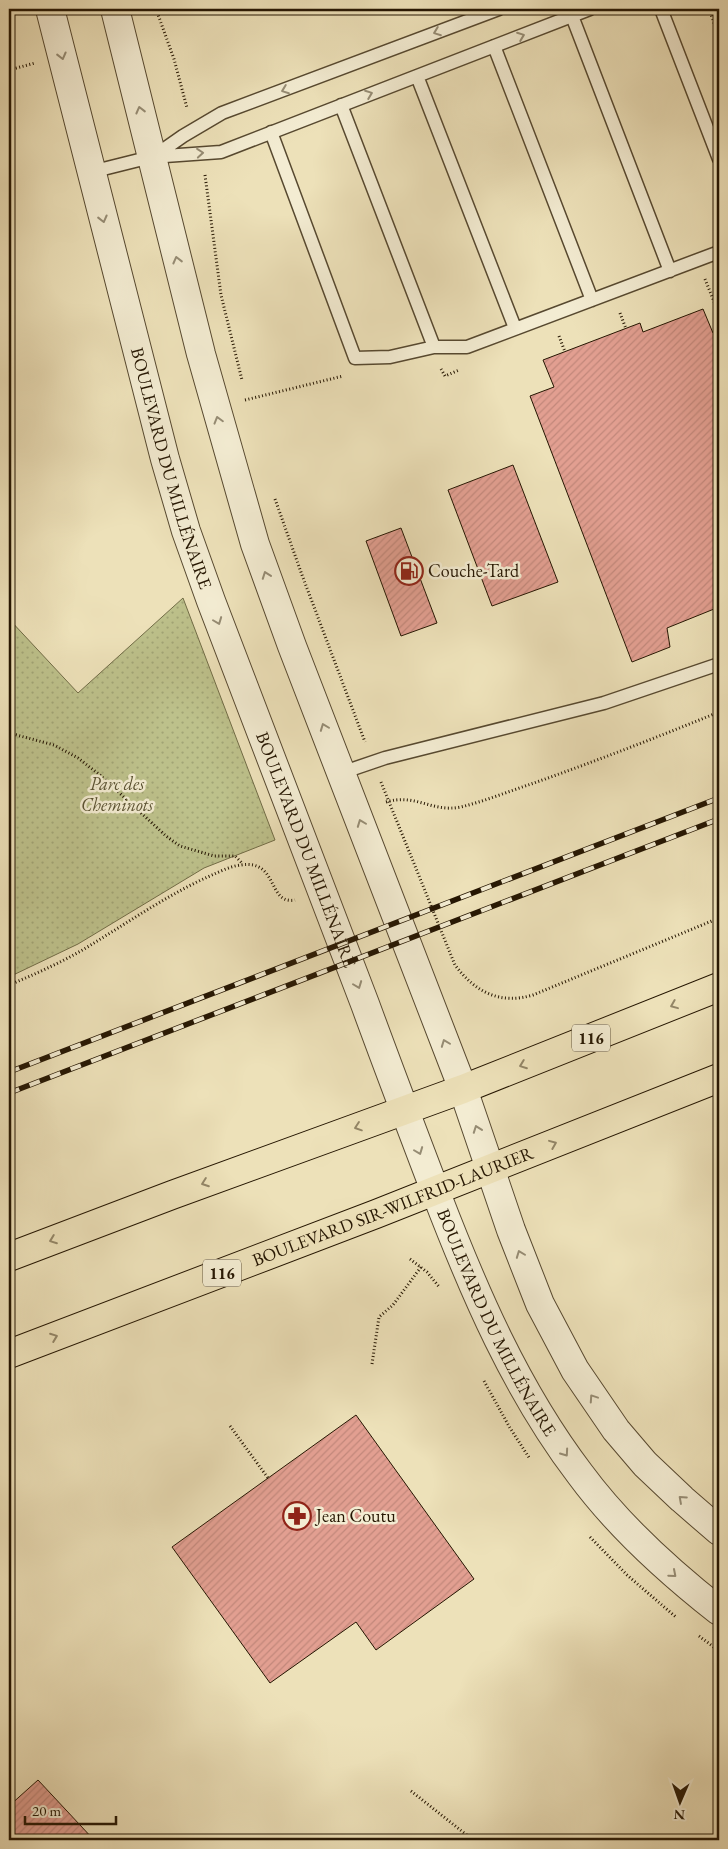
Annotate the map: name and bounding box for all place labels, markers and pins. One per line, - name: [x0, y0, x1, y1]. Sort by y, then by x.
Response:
- fuel station icon: Couche-Tard: [394, 556, 424, 586]
- place label: Couche-Tard: [428, 559, 520, 582]
- pharmacy icon: Jean Coutu: [282, 1501, 312, 1531]
- place label: Jean Coutu: [314, 1504, 396, 1527]

